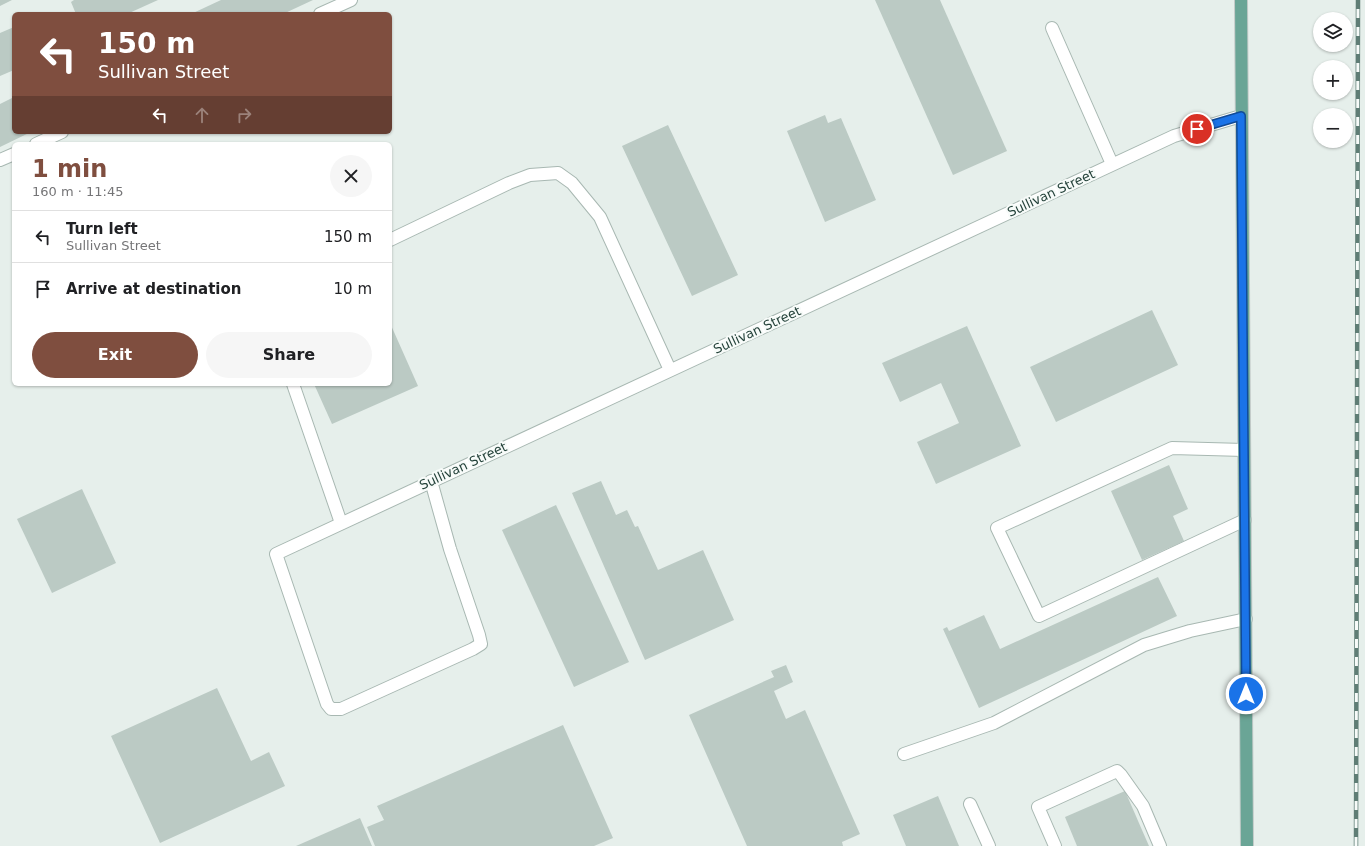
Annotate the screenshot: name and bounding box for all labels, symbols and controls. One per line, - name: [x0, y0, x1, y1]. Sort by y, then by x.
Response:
- map controls: [1313, 12, 1353, 148]
- button: layers: [1313, 12, 1353, 52]
- text: 150 m: [98, 27, 195, 60]
- icon: left: [32, 28, 84, 80]
- button: +: [1313, 60, 1353, 100]
- text: Sullivan Street: [98, 61, 229, 82]
- icon: left: [149, 104, 171, 126]
- icon: ahead: [191, 104, 213, 126]
- icon: right: [233, 104, 255, 126]
- button: −: [1313, 108, 1353, 148]
- pin: [1180, 112, 1214, 146]
- icon: arrive: [1186, 118, 1208, 140]
- text: 1 min: [32, 155, 107, 183]
- button: close: [330, 155, 372, 197]
- street label: Sullivan Street: [1005, 166, 1097, 220]
- text: 160 m · 11:45: [32, 184, 123, 199]
- text: Turn left: [66, 220, 138, 238]
- icon: left: [32, 226, 54, 248]
- text: 150 m: [324, 228, 372, 246]
- text: Sullivan Street: [66, 238, 161, 253]
- icon: arrive: [32, 278, 54, 300]
- text: Arrive at destination: [66, 280, 241, 298]
- text: 10 m: [334, 280, 372, 298]
- street label: Sullivan Street: [711, 303, 803, 357]
- button: Exit: [32, 332, 198, 378]
- button: Share: [206, 332, 372, 378]
- street label: Sullivan Street: [417, 439, 509, 493]
- position arrow: [1225, 673, 1267, 715]

